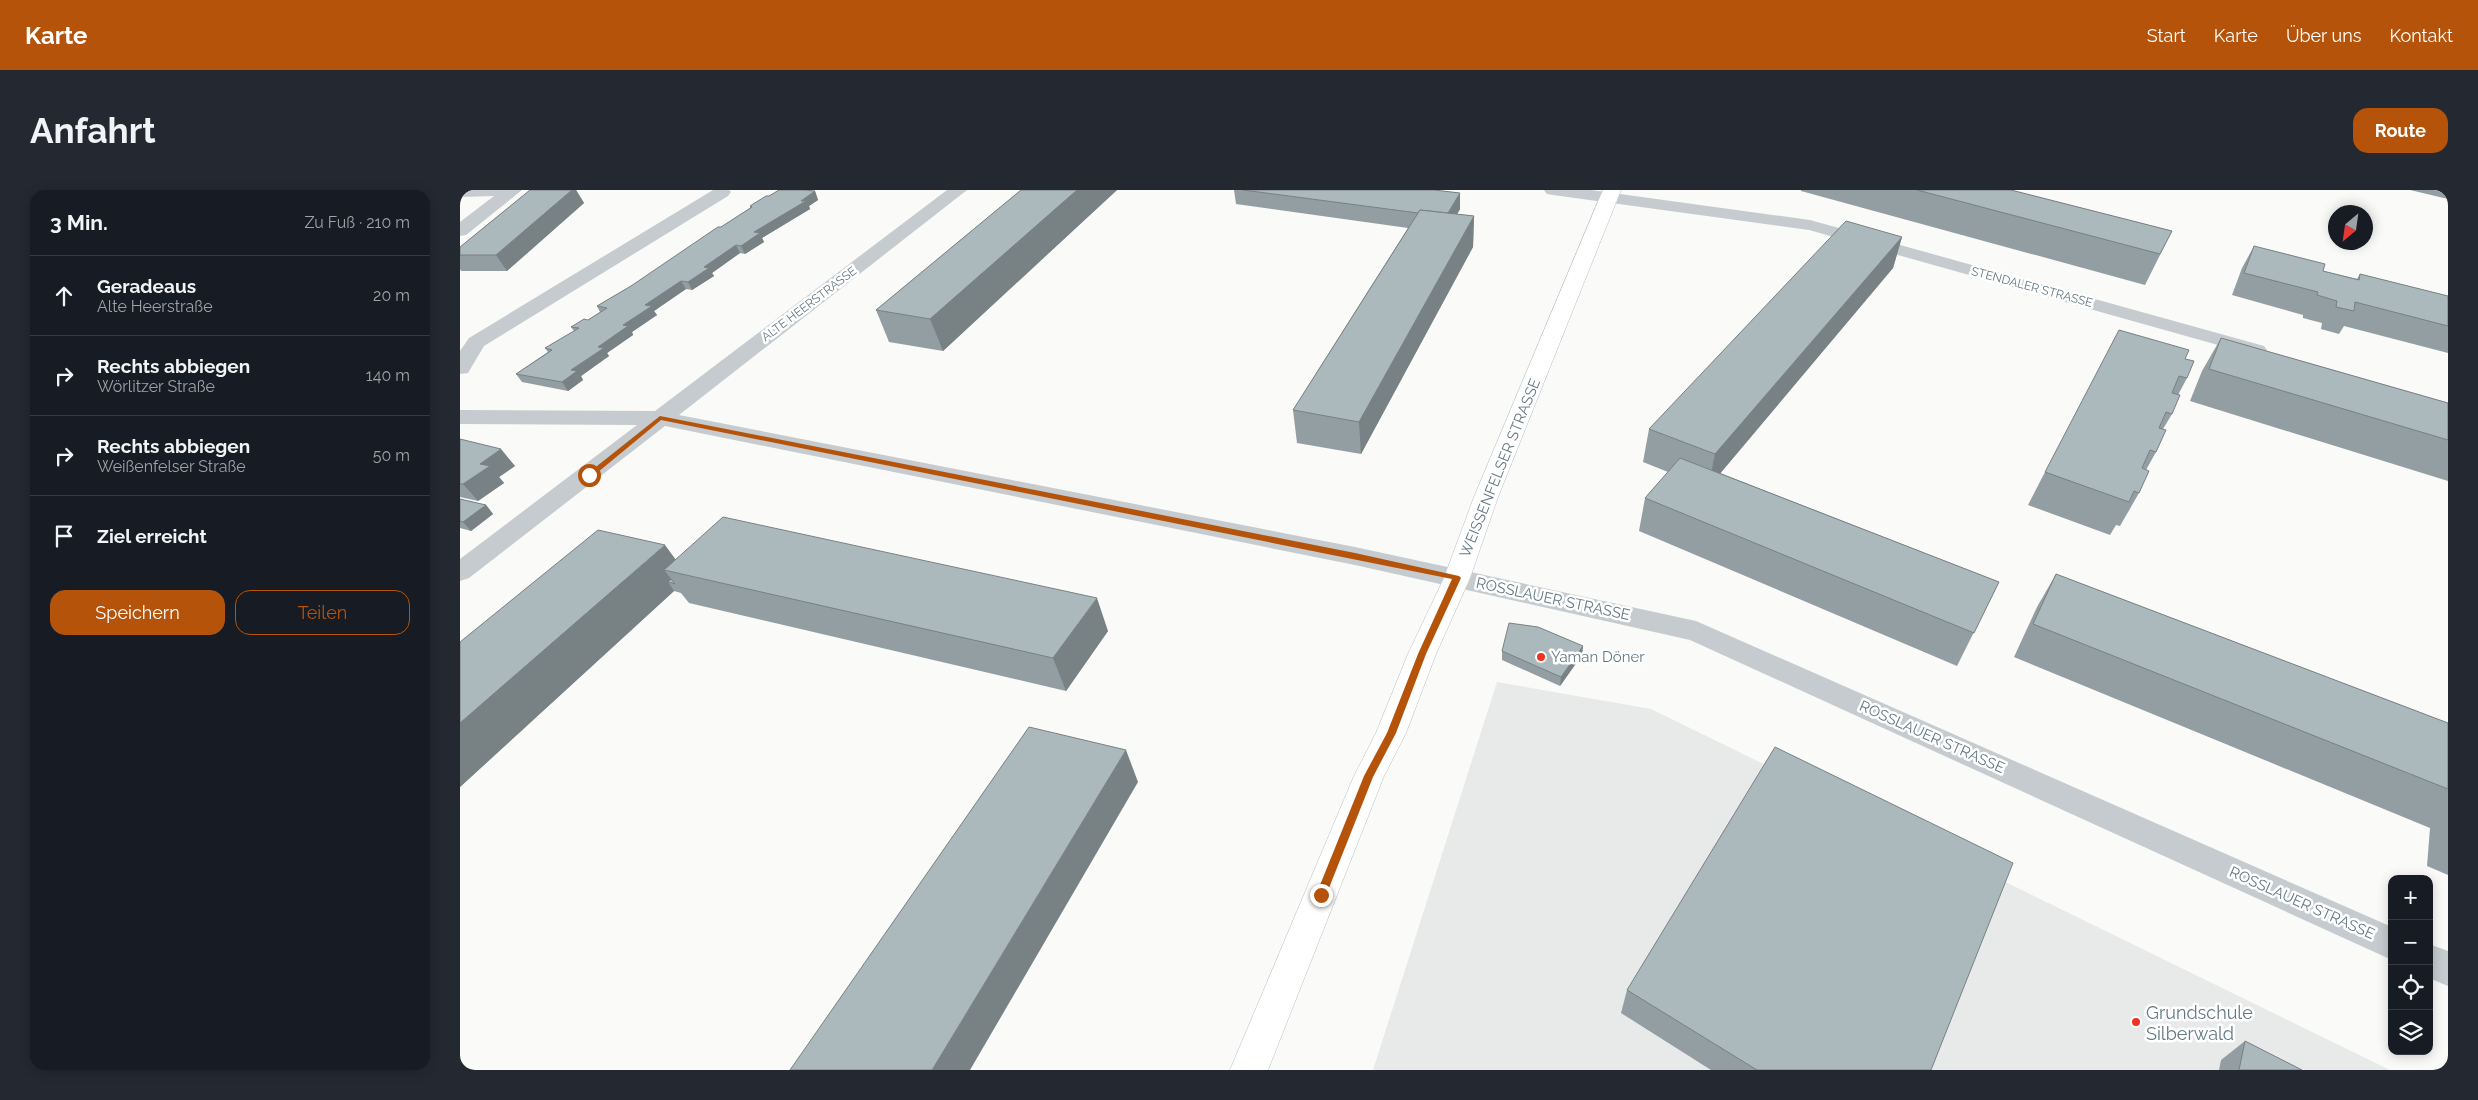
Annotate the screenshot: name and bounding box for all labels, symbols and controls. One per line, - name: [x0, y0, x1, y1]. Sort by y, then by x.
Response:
- text: Karte: [25, 21, 87, 50]
- text: Start: [2147, 25, 2186, 46]
- text: Karte: [2214, 25, 2258, 46]
- text: Über uns: [2286, 25, 2361, 46]
- text: Kontakt: [2389, 25, 2453, 46]
- button: Route: [2353, 108, 2448, 153]
- text: Anfahrt: [30, 110, 156, 151]
- north arrow: [2328, 205, 2373, 250]
- text: 3 Min.: [50, 210, 108, 235]
- text: Zu Fuß · 210 m: [304, 213, 410, 232]
- street label: ALTE HEERSTRASSE: [759, 264, 859, 344]
- street label: STENDALER STRASSE: [1970, 264, 2094, 310]
- text: Geradeaus: [97, 275, 196, 297]
- icon: ahead: [50, 282, 78, 310]
- text: 20 m: [373, 286, 410, 305]
- text: Alte Heerstraße: [97, 297, 213, 316]
- text: Rechts abbiegen: [97, 355, 250, 377]
- icon: right: [50, 362, 78, 390]
- text: 140 m: [366, 366, 410, 385]
- street label: WEISSENFELSER STRASSE: [1456, 376, 1544, 560]
- text: Wörlitzer Straße: [97, 377, 215, 396]
- text: Rechts abbiegen: [97, 435, 250, 457]
- icon: right: [50, 442, 78, 470]
- text: 50 m: [373, 446, 410, 465]
- text: Weißenfelser Straße: [97, 457, 246, 476]
- route start: [578, 464, 601, 487]
- icon: arrive: [50, 522, 78, 550]
- text: Ziel erreicht: [97, 525, 207, 547]
- street label: ROSSLAUER STRASSE: [1474, 574, 1632, 624]
- button: Speichern: [50, 590, 225, 635]
- button: Teilen: [235, 590, 410, 635]
- place label: Yaman Döner: [1551, 648, 1645, 666]
- marker: Yaman Döner: [1535, 651, 1547, 663]
- street label: ROSSLAUER STRASSE: [1857, 697, 2007, 777]
- street label: ROSSLAUER STRASSE: [2227, 863, 2377, 943]
- map controls: [2388, 875, 2433, 1055]
- button: +: [2388, 875, 2433, 920]
- route end: [1310, 884, 1333, 907]
- button: −: [2388, 920, 2433, 965]
- button: locate: [2388, 965, 2433, 1010]
- place label: Grundschule Silberwald: [2146, 1002, 2253, 1044]
- button: layers: [2388, 1010, 2433, 1055]
- marker: Grundschule Silberwald: [2130, 1016, 2142, 1028]

